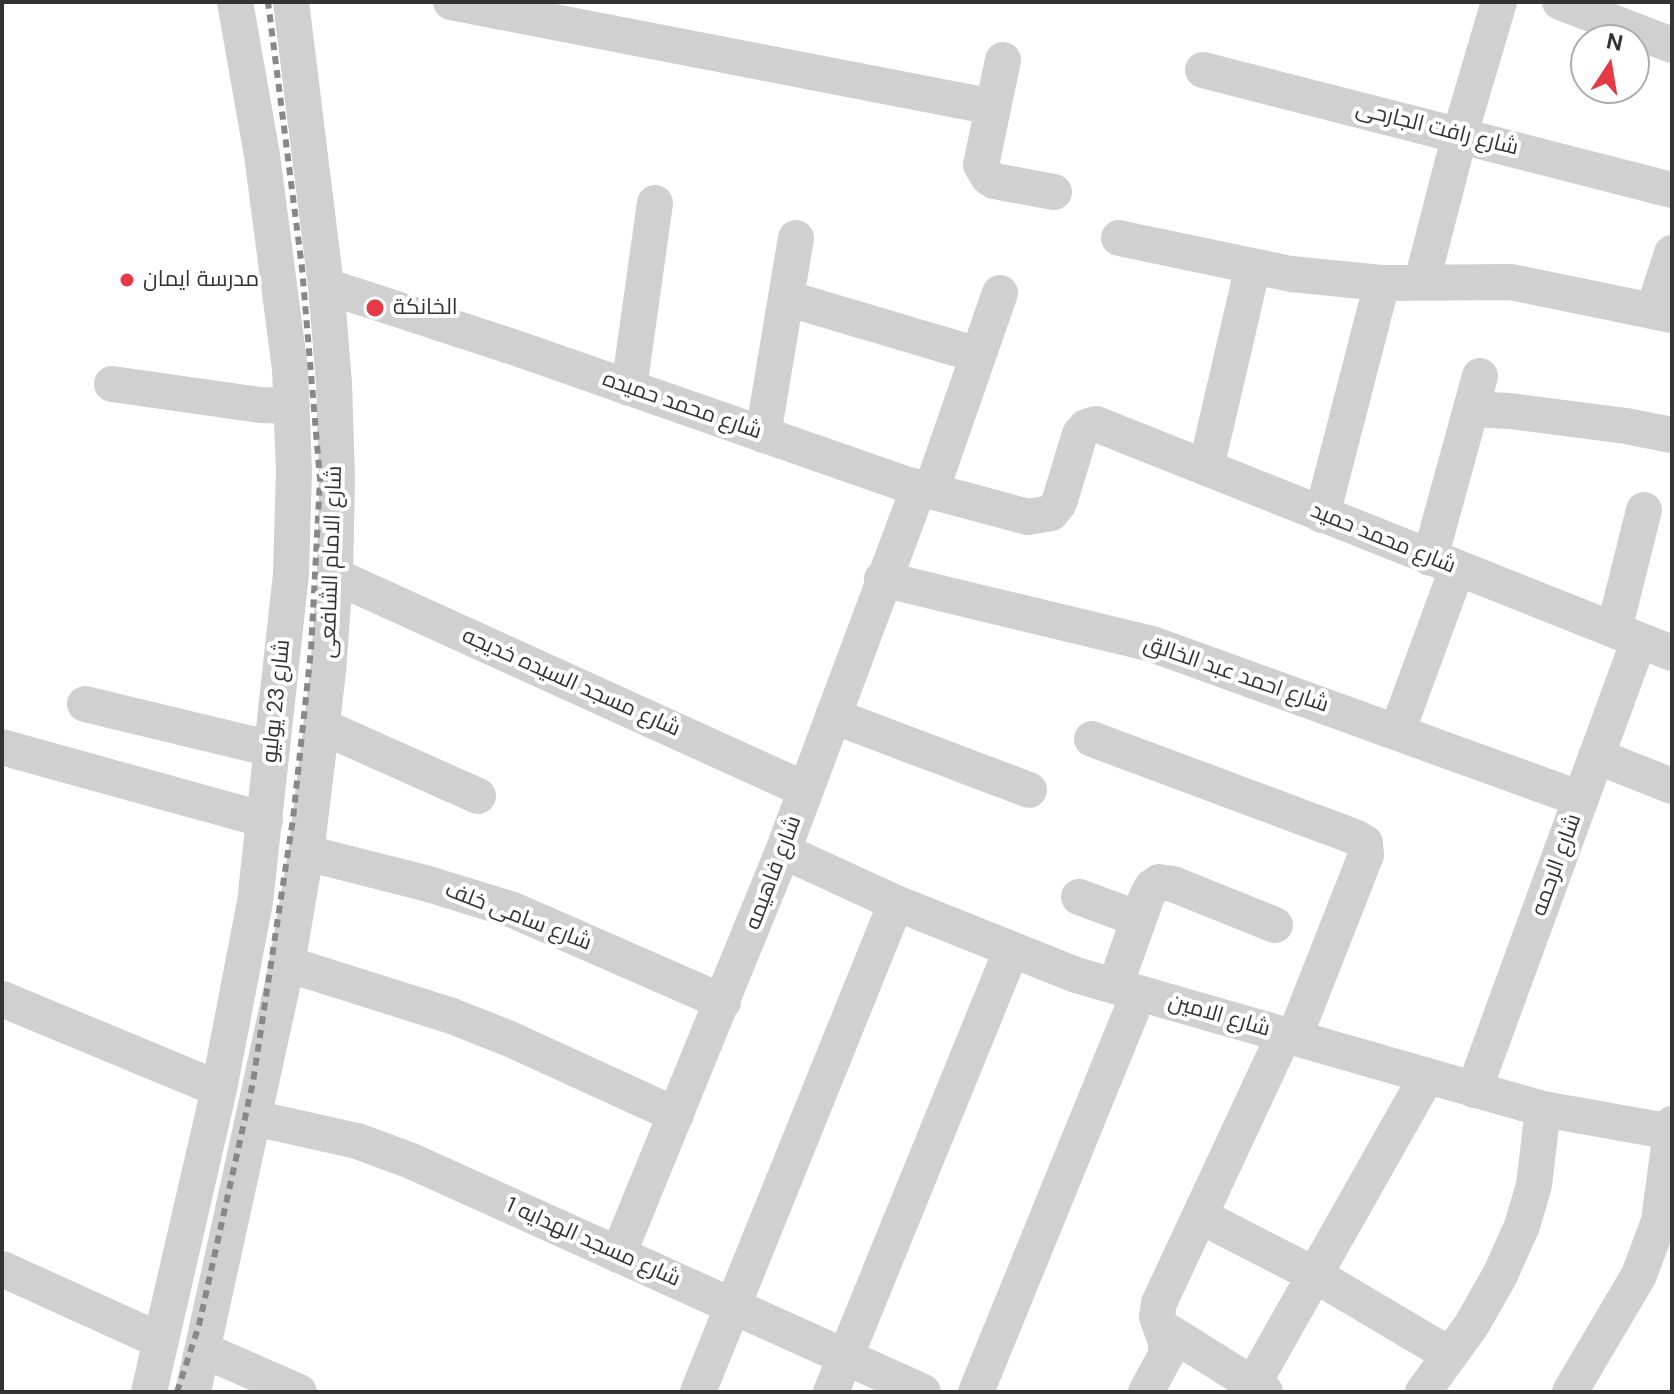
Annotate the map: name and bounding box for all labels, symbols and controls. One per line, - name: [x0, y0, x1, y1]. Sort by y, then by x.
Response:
- north arrow: [1570, 24, 1650, 104]
- text: N: [1604, 26, 1626, 58]
- street label: شارع رافت الجارحى: [1353, 96, 1521, 162]
- place label: مدرسة ايمان: [143, 267, 259, 293]
- marker: مدرسة ايمان: [118, 271, 136, 289]
- place label: الخانكة: [393, 295, 458, 321]
- marker: الخانكة: [364, 297, 386, 319]
- street label: شارع محمد حميده: [599, 366, 765, 446]
- street label: شارع الامام الشافعى: [315, 465, 349, 659]
- street label: شارع محمد حميد: [1307, 498, 1459, 580]
- street label: شارع مسجد السيده خديجه: [458, 623, 684, 743]
- street label: شارع احمد عبد الخالق: [1140, 631, 1332, 719]
- street label: شارع 23 يوليو: [257, 638, 297, 764]
- street label: شارع الرحمه: [1526, 810, 1588, 920]
- street label: شارع فاهيمه: [740, 812, 808, 934]
- street label: شارع سامى خلف: [441, 877, 595, 957]
- street label: شارع الامين: [1165, 989, 1273, 1043]
- street label: شارع مسجد الهدايه 1: [502, 1193, 684, 1293]

